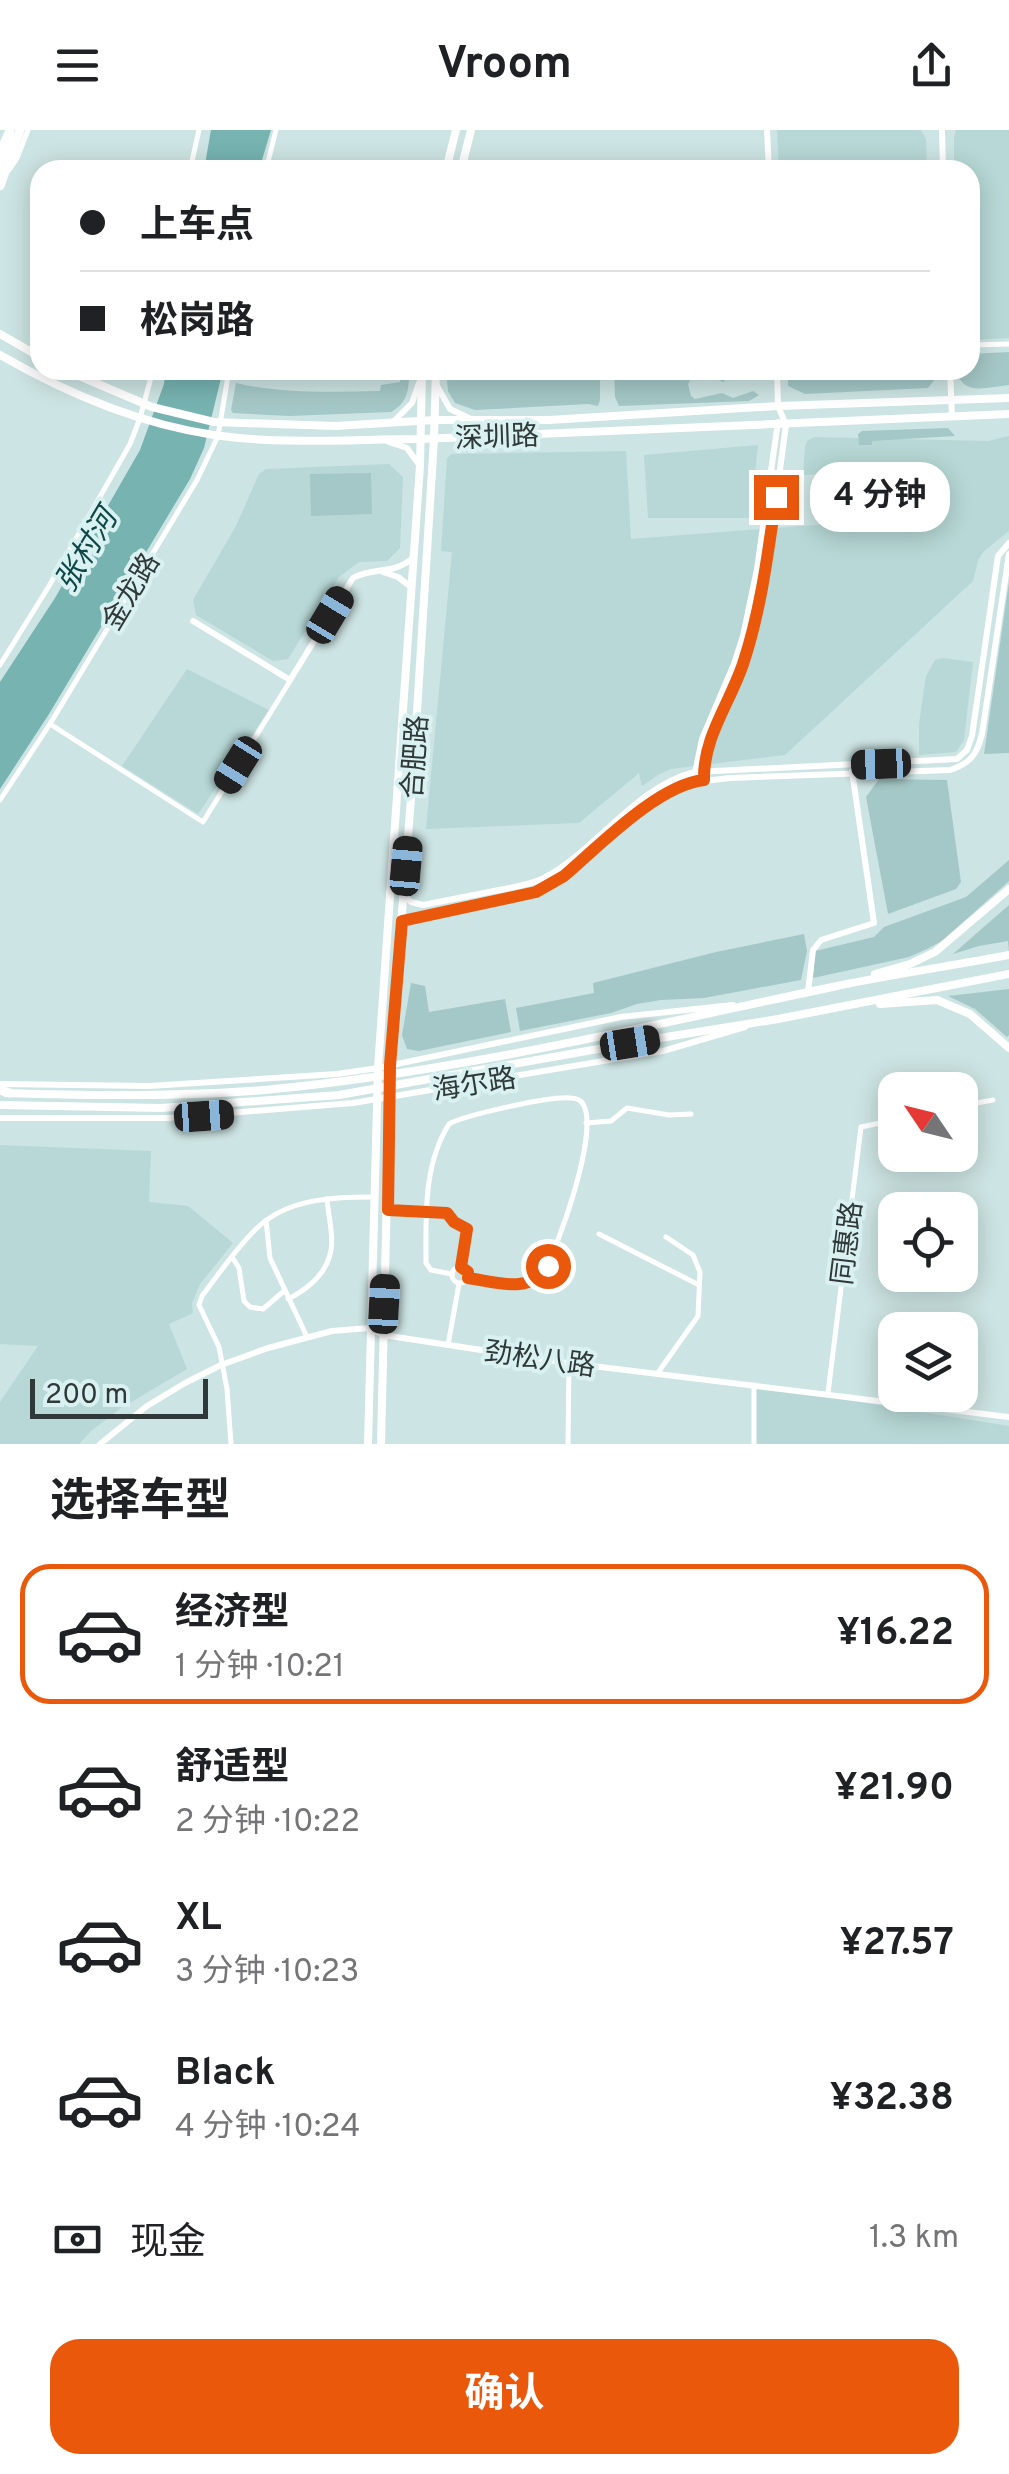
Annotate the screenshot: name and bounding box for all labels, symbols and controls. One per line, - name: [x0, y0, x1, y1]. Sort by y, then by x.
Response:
- text: Vroom: [437, 37, 572, 94]
- icon: menu: [50, 38, 105, 93]
- icon: share: [904, 38, 959, 93]
- text: 上车点: [140, 203, 254, 252]
- text: 松岗路: [140, 299, 254, 348]
- street label: 深圳路: [454, 420, 540, 458]
- callout: 4 分钟: [811, 462, 951, 532]
- route end: [754, 475, 799, 520]
- text: 4 分钟: [834, 477, 926, 517]
- water label: 张村河: [49, 499, 130, 599]
- street label: 金龙路: [96, 547, 170, 638]
- car: [302, 582, 358, 648]
- street label: 合肥路: [396, 714, 438, 800]
- car: [209, 732, 267, 798]
- car: [850, 748, 912, 780]
- car: [388, 835, 424, 897]
- car: [598, 1023, 662, 1063]
- street label: 海尔路: [430, 1062, 519, 1110]
- north arrow: [878, 1072, 978, 1172]
- map controls: [878, 1072, 978, 1412]
- car: [173, 1099, 235, 1133]
- button: locate: [878, 1192, 978, 1292]
- street label: 同惠路: [826, 1199, 872, 1287]
- route start: [526, 1244, 571, 1289]
- car: [367, 1273, 401, 1335]
- button: layers: [878, 1312, 978, 1412]
- street label: 劲松八路: [482, 1335, 598, 1387]
- scale bar: [30, 1374, 208, 1418]
- text: 200 m: [45, 1378, 128, 1414]
- text: 选择车型: [50, 1475, 230, 1532]
- icon: car: [55, 1589, 145, 1679]
- text: 经济型: [175, 1590, 289, 1639]
- text: ¥16.22: [837, 1610, 954, 1659]
- text: 1 分钟 · 10:21: [175, 1648, 345, 1688]
- icon: car: [55, 1744, 145, 1834]
- text: 舒适型: [175, 1745, 289, 1794]
- text: ¥21.90: [835, 1765, 954, 1814]
- text: 2 分钟 · 10:22: [175, 1803, 360, 1843]
- text: XL: [175, 1895, 222, 1944]
- icon: car: [55, 1899, 145, 1989]
- text: ¥27.57: [840, 1920, 954, 1969]
- text: 3 分钟 · 10:23: [175, 1953, 359, 1993]
- text: Black: [175, 2050, 275, 2099]
- icon: car: [55, 2054, 145, 2144]
- text: ¥32.38: [830, 2075, 954, 2124]
- text: 4 分钟 · 10:24: [175, 2108, 360, 2148]
- icon: cash: [50, 2212, 105, 2267]
- text: 1.3 km: [869, 2219, 959, 2259]
- text: 现金: [130, 2220, 206, 2269]
- button: 确认: [50, 2339, 959, 2454]

